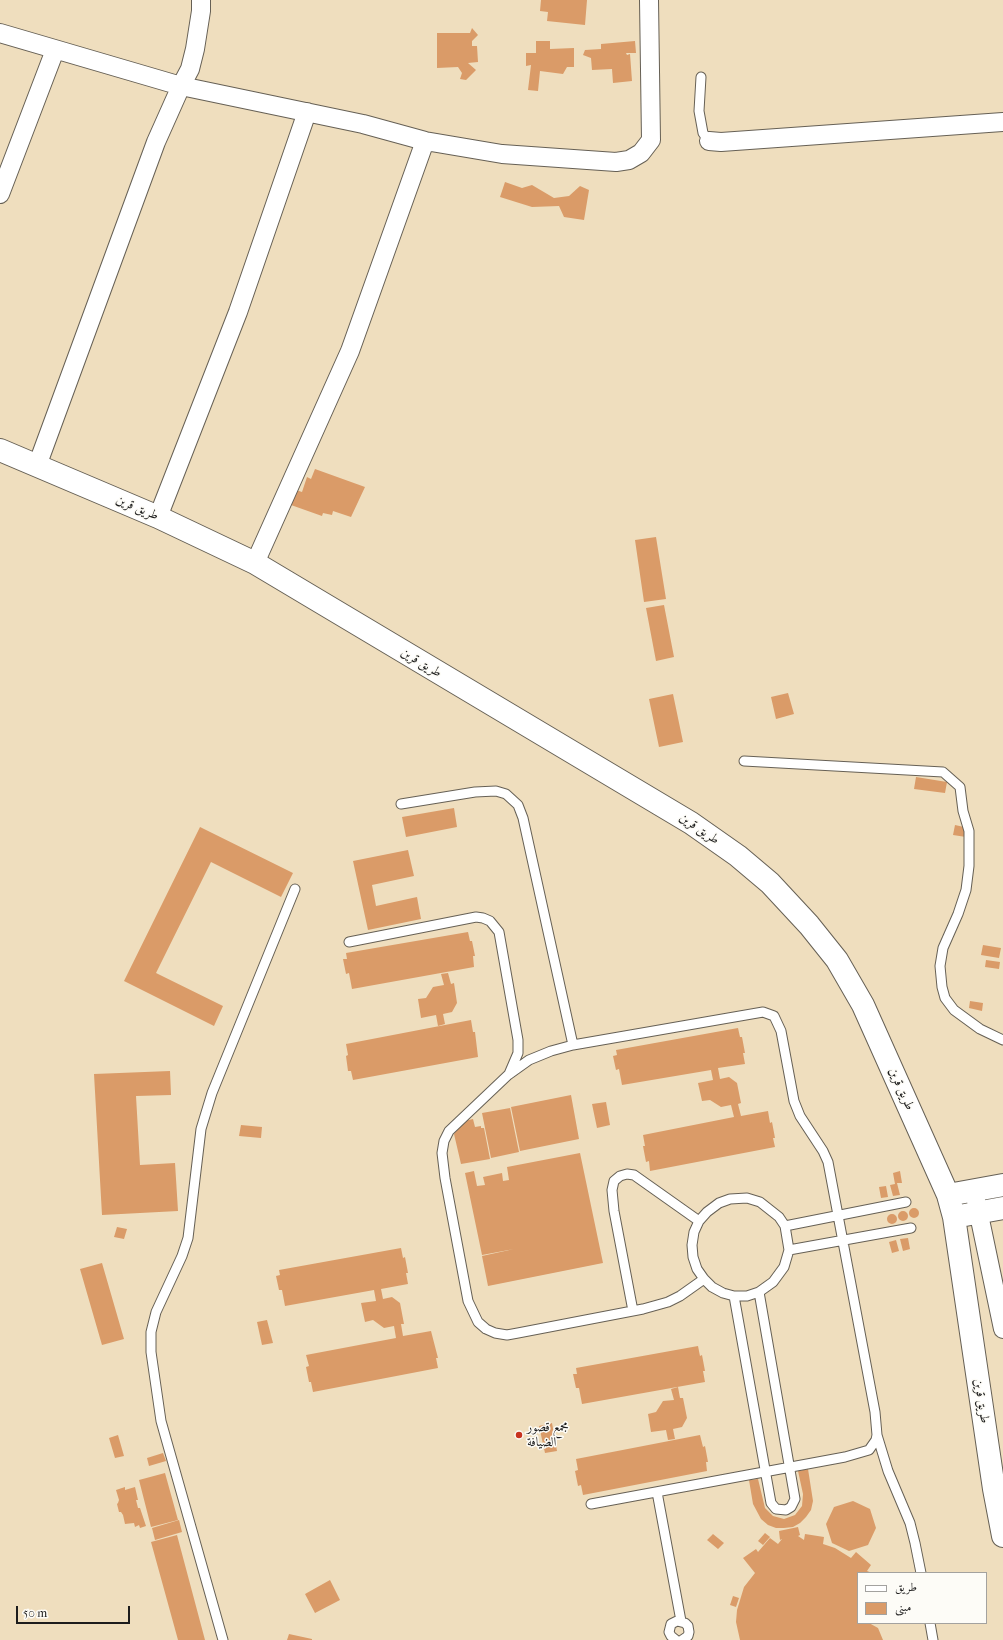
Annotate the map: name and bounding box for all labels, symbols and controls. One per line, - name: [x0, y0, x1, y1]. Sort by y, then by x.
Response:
- street label: طريق قرين: [113, 492, 161, 524]
- street label: طريق قرين: [398, 645, 444, 681]
- street label: طريق قرين: [676, 810, 722, 848]
- street label: طريق قرين: [885, 1065, 917, 1113]
- street label: طريق قرين: [970, 1377, 992, 1425]
- place label: مجمع قصور الضيافة: [527, 1420, 569, 1451]
- marker: مجمع قصور الضيافة: [514, 1430, 524, 1440]
- legend: [857, 1572, 987, 1624]
- text: طريق: [895, 1580, 917, 1594]
- scale bar: [18, 1598, 132, 1624]
- text: مبنى: [895, 1600, 911, 1614]
- text: 50 m: [23, 1606, 47, 1620]

